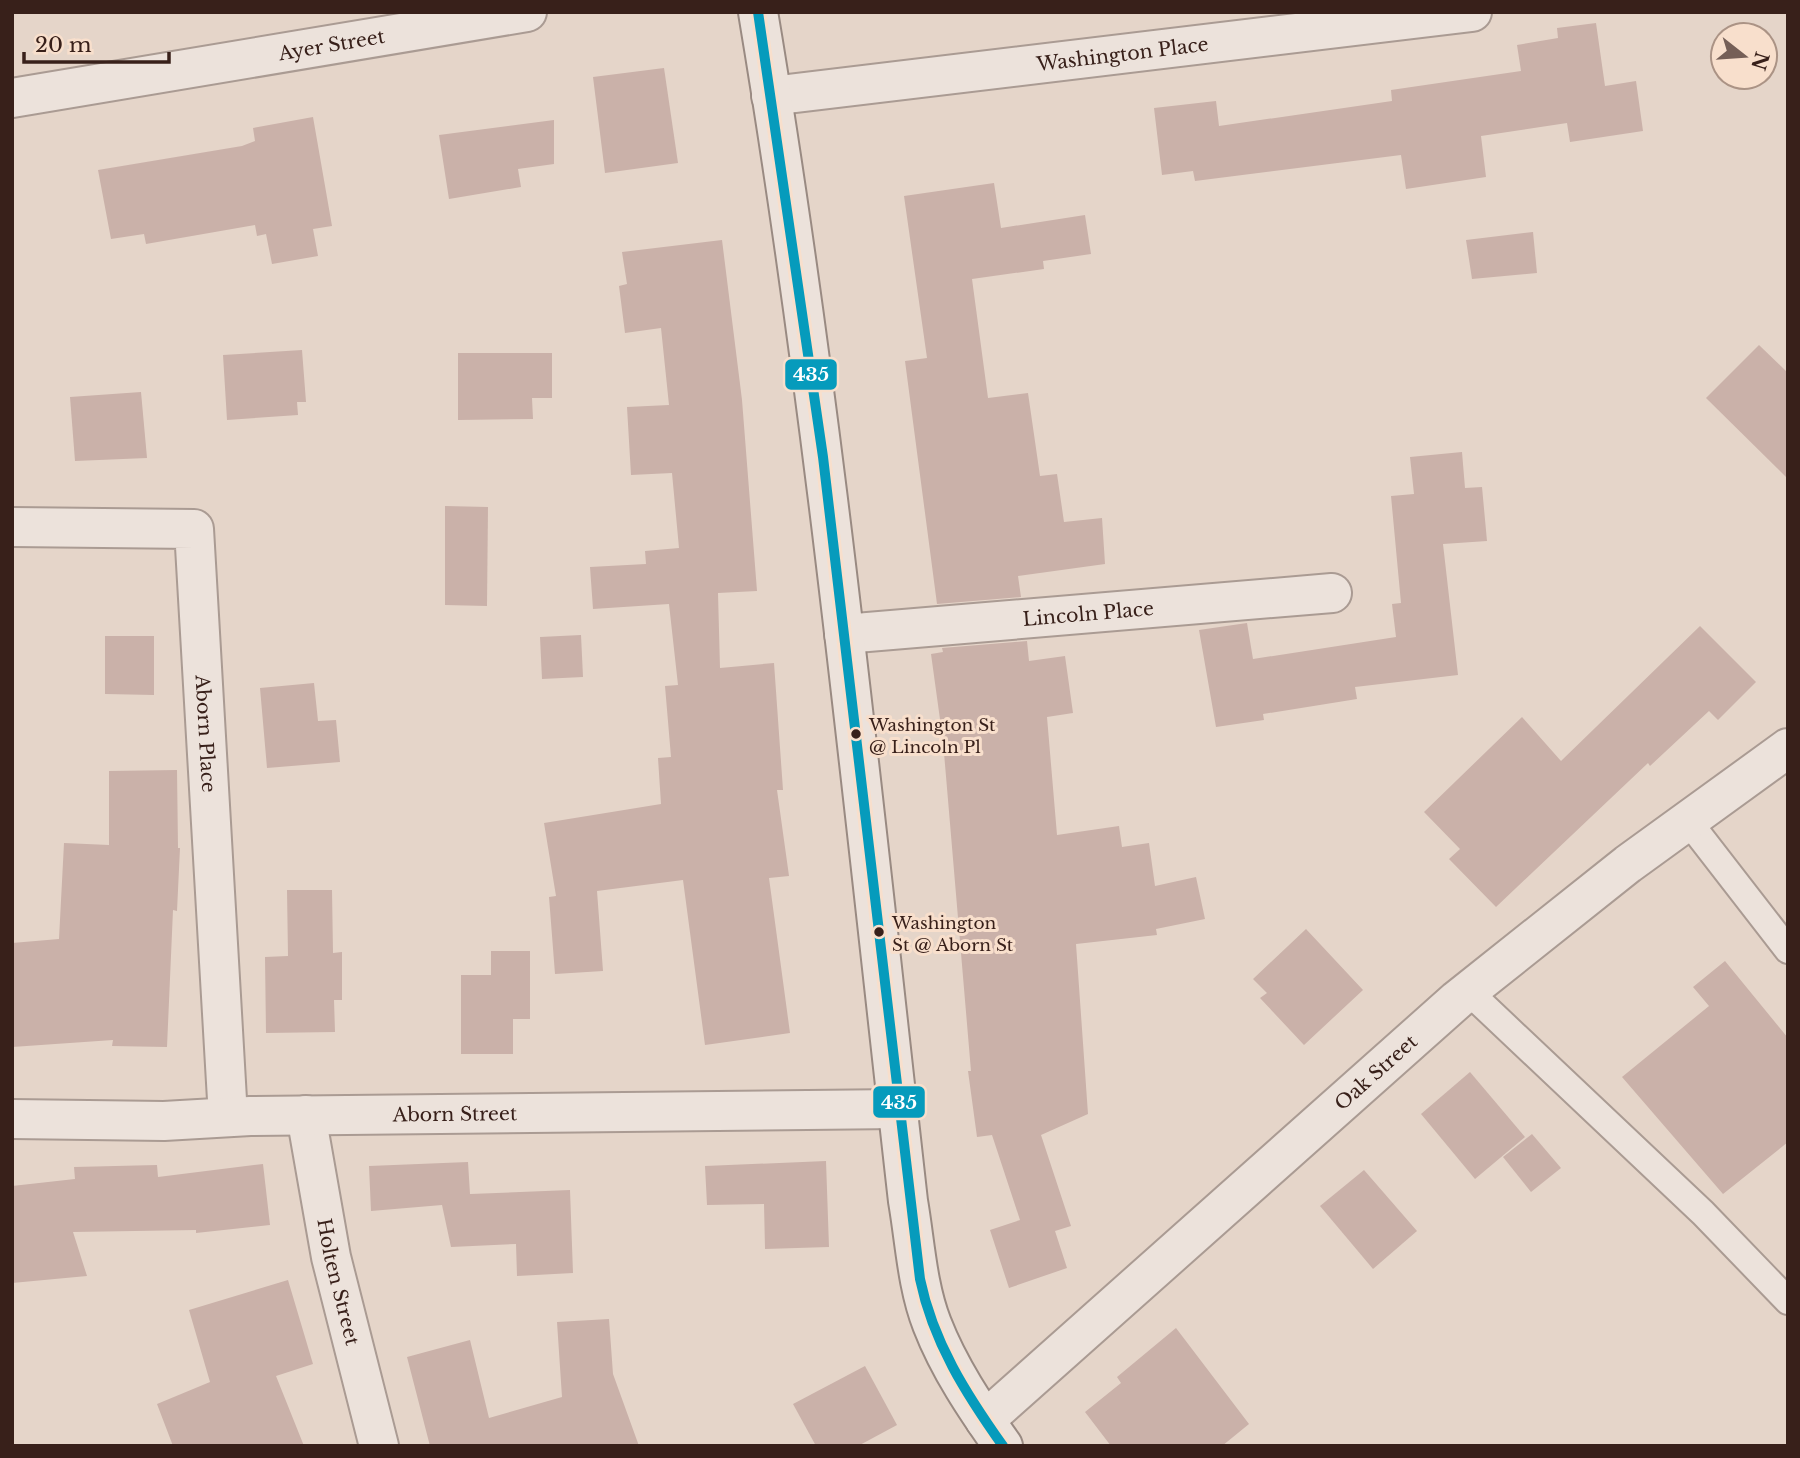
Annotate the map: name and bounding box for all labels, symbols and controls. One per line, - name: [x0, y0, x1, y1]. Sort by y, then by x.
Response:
- scale bar: [24, 21, 170, 65]
- north arrow: [1709, 21, 1779, 91]
- street label: Ayer Street: [276, 25, 387, 65]
- text: 20 m: [35, 32, 92, 58]
- street label: Washington Place: [1034, 33, 1210, 76]
- text: N: [1746, 49, 1773, 73]
- line badge: 435: [784, 358, 838, 391]
- text: 435: [793, 363, 829, 386]
- street label: Lincoln Place: [1022, 597, 1155, 631]
- street label: Aborn Place: [190, 673, 220, 793]
- place label: Washington St @ Lincoln Pl: [868, 715, 996, 758]
- marker: Washington St @ Lincoln Pl: [849, 727, 863, 741]
- place label: Washington St @ Aborn St: [891, 913, 1014, 956]
- marker: Washington St @ Aborn St: [872, 925, 886, 939]
- street label: Oak Street: [1330, 1030, 1423, 1115]
- line badge: 435: [872, 1085, 926, 1119]
- text: 435: [881, 1091, 917, 1114]
- street label: Aborn Street: [392, 1102, 518, 1126]
- street label: Holten Street: [312, 1217, 364, 1349]

